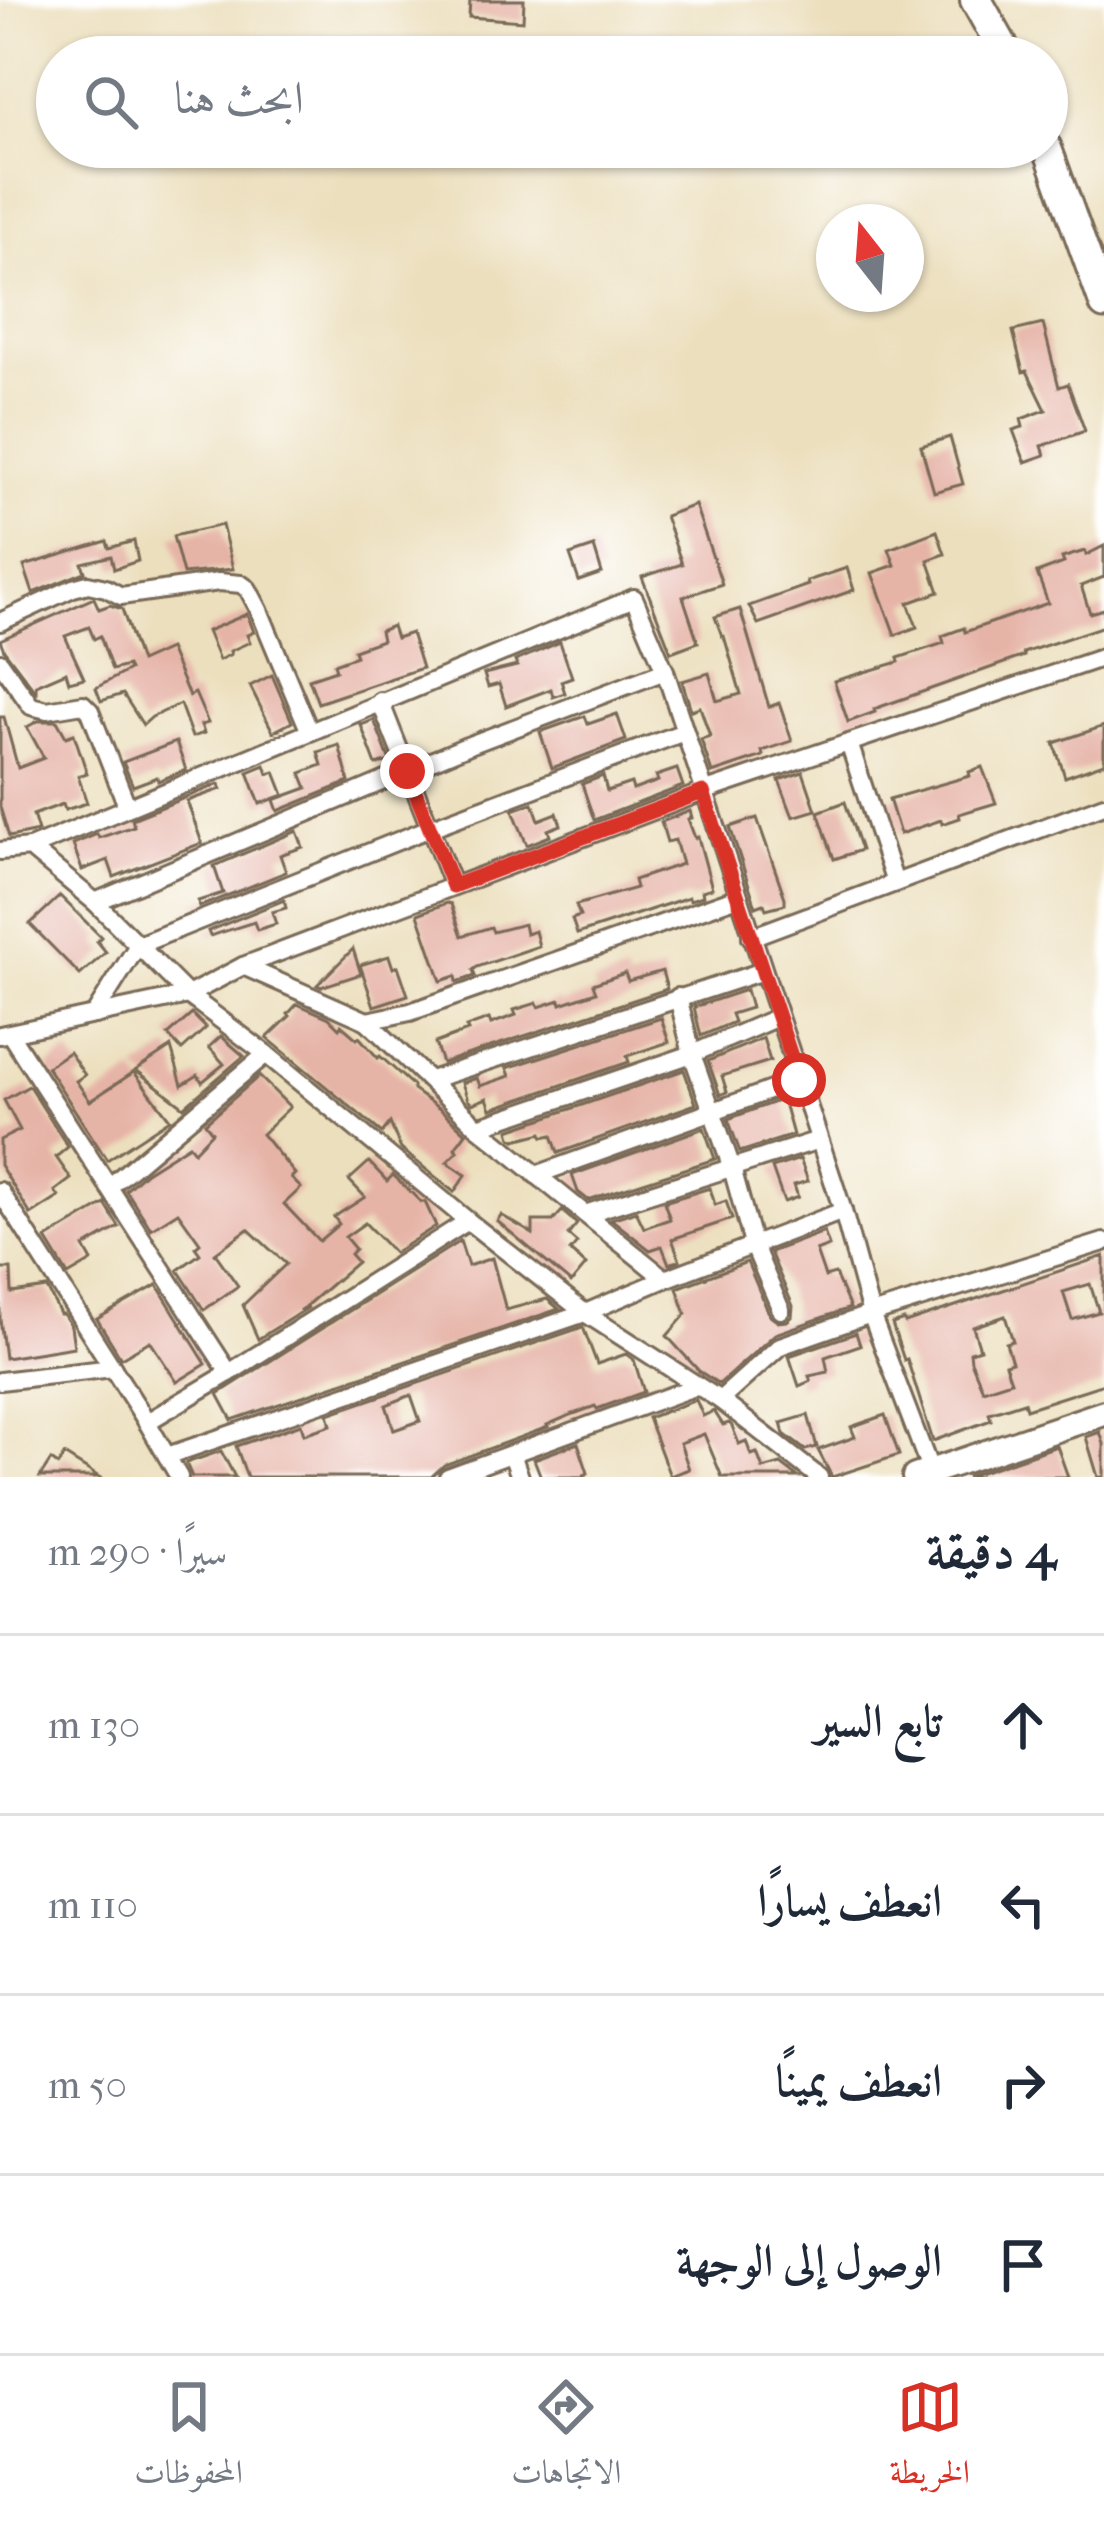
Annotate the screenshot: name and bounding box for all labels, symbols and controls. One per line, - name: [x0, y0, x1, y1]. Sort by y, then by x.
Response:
- search box: [36, 36, 1068, 168]
- icon: search: [78, 69, 144, 135]
- text: ابحث هنا: [174, 72, 304, 125]
- north arrow: [816, 204, 924, 312]
- route end: [380, 744, 434, 798]
- route start: [772, 1053, 826, 1107]
- text: 4 دقيقة: [926, 1521, 1056, 1581]
- text: سيرًا · 290 m: [48, 1529, 227, 1575]
- icon: ahead: [990, 1692, 1056, 1758]
- text: تابع السير: [815, 1695, 942, 1748]
- text: 130 m: [48, 1702, 140, 1748]
- icon: left: [990, 1872, 1056, 1938]
- text: انعطف يسارًا: [758, 1875, 942, 1928]
- text: 110 m: [48, 1882, 138, 1928]
- icon: right: [990, 2052, 1056, 2118]
- text: انعطف يمينًا: [776, 2055, 942, 2108]
- text: 50 m: [48, 2062, 127, 2108]
- icon: arrive: [990, 2232, 1056, 2298]
- text: الوصول إلى الوجهة: [676, 2235, 942, 2288]
- tab: المحفوظات: [134, 2374, 243, 2504]
- tab: الاتجاهات: [511, 2374, 621, 2504]
- tab: الخريطة: [890, 2374, 970, 2504]

